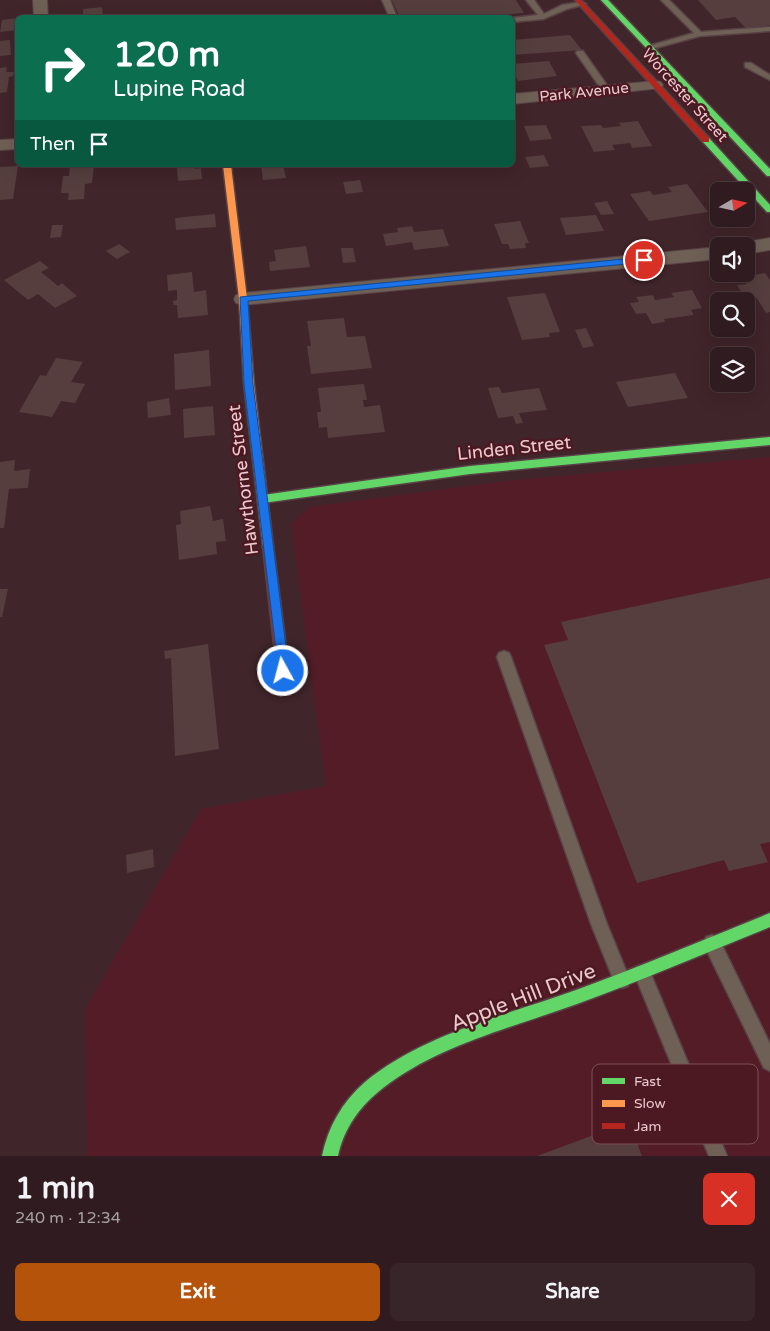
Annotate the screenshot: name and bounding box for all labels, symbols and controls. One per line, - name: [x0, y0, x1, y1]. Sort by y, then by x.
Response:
- text: 120 m: [113, 34, 220, 76]
- icon: right: [30, 35, 95, 100]
- street label: Worcester Street: [638, 45, 732, 146]
- text: Lupine Road: [113, 76, 245, 102]
- street label: Park Avenue: [538, 78, 630, 106]
- icon: arrive: [85, 130, 113, 158]
- text: Then: [30, 133, 75, 155]
- north arrow: [710, 182, 755, 228]
- map controls: [710, 182, 755, 392]
- button: sound: [710, 237, 755, 282]
- pin: [623, 239, 665, 281]
- icon: arrive: [630, 246, 658, 274]
- button: search: [710, 292, 755, 337]
- button: layers: [710, 347, 755, 392]
- street label: Hawthorne Street: [223, 404, 263, 556]
- street label: Linden Street: [456, 431, 572, 465]
- position arrow: [256, 644, 308, 696]
- street label: Apple Hill Drive: [447, 958, 599, 1037]
- legend: [592, 1064, 758, 1144]
- text: Fast: [634, 1073, 662, 1090]
- text: Slow: [634, 1095, 666, 1112]
- text: Jam: [634, 1118, 661, 1135]
- text: 1 min: [15, 1170, 95, 1207]
- button: close: [703, 1173, 755, 1225]
- text: 240 m · 12:34: [15, 1208, 121, 1228]
- button: Exit: [15, 1263, 380, 1321]
- button: Share: [390, 1263, 755, 1321]

